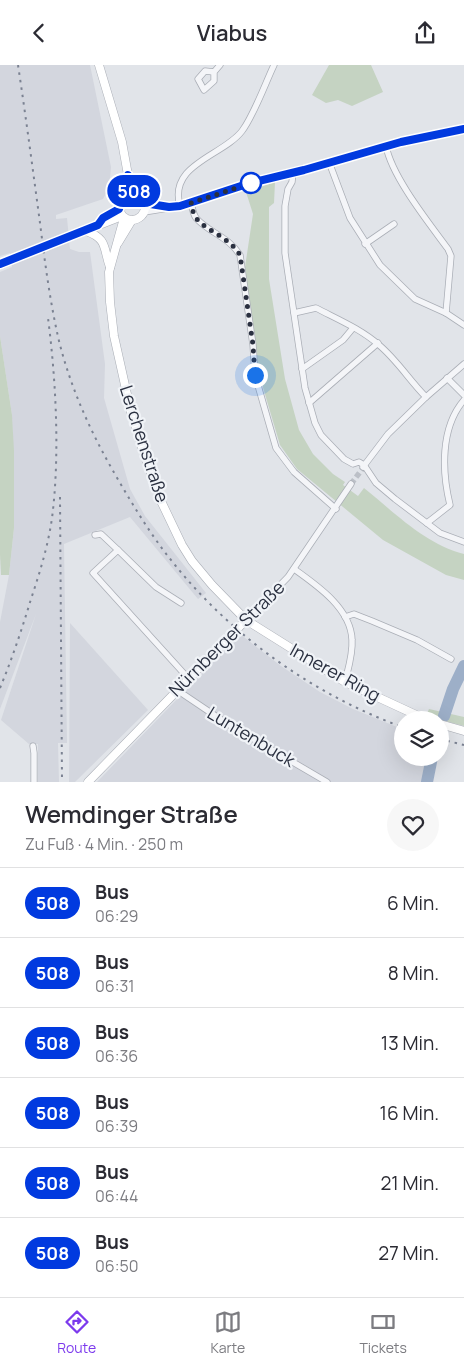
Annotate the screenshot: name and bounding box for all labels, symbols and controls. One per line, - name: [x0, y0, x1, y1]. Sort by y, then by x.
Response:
- text: Viabus: [197, 18, 267, 48]
- icon: back: [25, 19, 53, 47]
- icon: share: [411, 19, 439, 47]
- unlabelled marker: [240, 172, 262, 194]
- line badge: 508: [105, 175, 163, 207]
- text: 508: [117, 179, 151, 203]
- your location: [243, 363, 268, 388]
- street label: Lerchenstraße: [115, 382, 175, 505]
- street label: Nürnberger Straße: [163, 575, 289, 701]
- street label: Innerer Ring: [286, 637, 385, 707]
- street label: Luntenbuck: [203, 700, 301, 772]
- map controls: [394, 711, 449, 766]
- button: layers: [394, 711, 449, 766]
- text: Wemdinger Straße: [25, 797, 238, 830]
- button: heart: [387, 799, 439, 851]
- text: Zu Fuß · 4 Min. · 250 m: [25, 833, 183, 855]
- text: Bus: [95, 879, 129, 905]
- text: 6 Min.: [387, 890, 439, 916]
- text: 508: [36, 891, 69, 915]
- text: 06:29: [95, 905, 139, 927]
- text: Bus: [95, 949, 129, 975]
- text: 8 Min.: [388, 960, 439, 986]
- text: 508: [36, 961, 69, 985]
- text: 06:31: [95, 975, 135, 997]
- text: Bus: [95, 1019, 129, 1045]
- text: 13 Min.: [381, 1030, 439, 1056]
- text: 508: [36, 1031, 69, 1055]
- text: 06:36: [95, 1045, 138, 1067]
- text: Bus: [95, 1089, 129, 1115]
- text: 16 Min.: [379, 1100, 439, 1126]
- text: 508: [36, 1101, 69, 1125]
- text: 06:39: [95, 1115, 138, 1137]
- text: Bus: [95, 1159, 129, 1185]
- text: 21 Min.: [380, 1170, 439, 1196]
- text: 508: [36, 1171, 69, 1195]
- text: 06:44: [95, 1185, 139, 1207]
- text: Bus: [95, 1229, 129, 1255]
- text: 27 Min.: [378, 1240, 439, 1266]
- text: 508: [36, 1241, 69, 1265]
- text: 06:50: [95, 1255, 138, 1277]
- tab: Route: [57, 1308, 96, 1357]
- tab: Karte: [210, 1308, 245, 1357]
- tab: Tickets: [359, 1308, 407, 1357]

